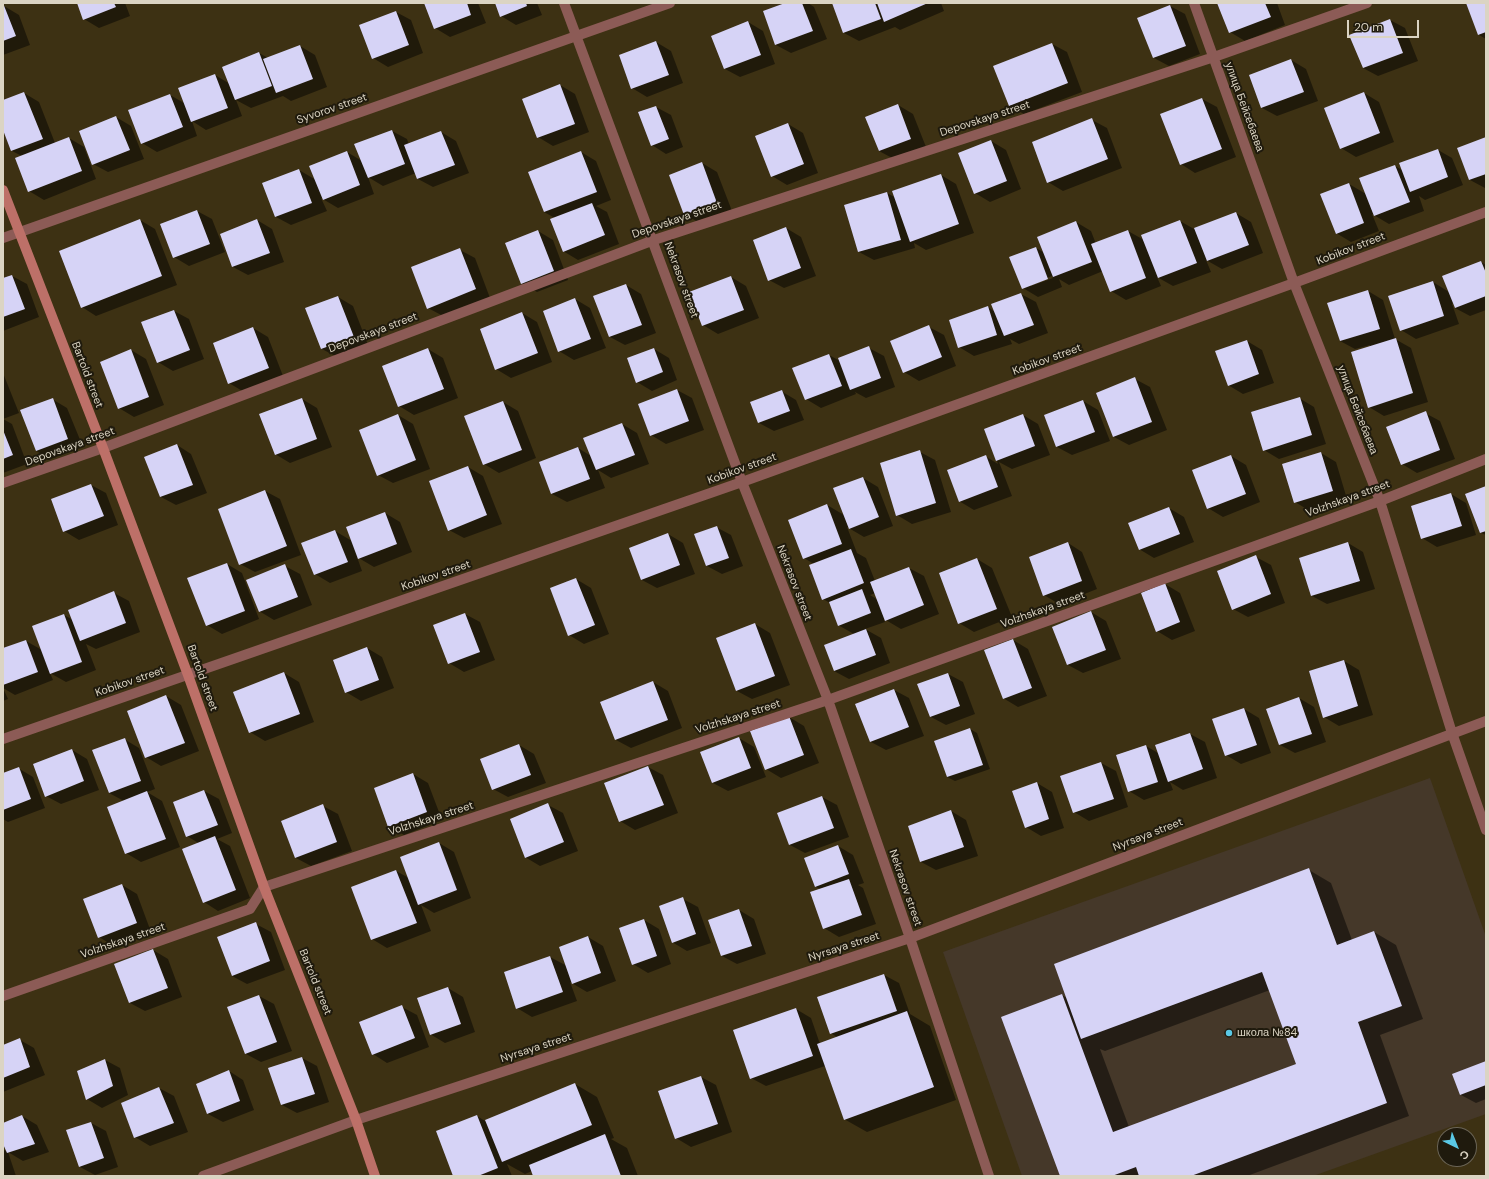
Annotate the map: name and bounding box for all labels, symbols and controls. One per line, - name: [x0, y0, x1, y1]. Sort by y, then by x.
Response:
- scale bar: [1349, 12, 1421, 38]
- text: 20 m: [1354, 19, 1383, 35]
- street label: улица Бейсебаева: [1222, 60, 1266, 154]
- street label: Syvorov street: [295, 91, 369, 127]
- street label: Depovskaya street: [938, 98, 1032, 140]
- street label: Depovskaya street: [630, 198, 724, 242]
- street label: Kobikov street: [1315, 230, 1387, 268]
- street label: Nekrasov street: [661, 240, 701, 320]
- street label: Depovskaya street: [327, 310, 419, 356]
- street label: Bartold street: [68, 340, 106, 410]
- street label: Kobikov street: [1011, 341, 1083, 379]
- street label: улица Бейсебаева: [1334, 364, 1380, 456]
- street label: Depovskaya street: [24, 425, 116, 469]
- street label: Kobikov street: [706, 450, 778, 488]
- street label: Volzhskaya street: [1304, 478, 1392, 520]
- street label: Nekrasov street: [774, 543, 814, 623]
- street label: Kobikov street: [400, 558, 472, 594]
- street label: Volzhskaya street: [999, 589, 1087, 631]
- street label: Bartold street: [184, 643, 220, 713]
- street label: Kobikov street: [94, 664, 166, 700]
- street label: Volzhskaya street: [694, 697, 782, 737]
- street label: Volzhskaya street: [387, 799, 475, 839]
- street label: Nyrsaya street: [1111, 816, 1185, 854]
- street label: Nekrasov street: [886, 848, 924, 928]
- street label: Volzhskaya street: [79, 920, 167, 962]
- street label: Nyrsaya street: [807, 929, 881, 965]
- street label: Bartold street: [296, 947, 334, 1017]
- place label: школа №84: [1237, 1026, 1297, 1040]
- marker: школа №84: [1224, 1028, 1234, 1038]
- street label: Nyrsaya street: [499, 1030, 573, 1066]
- north arrow: [1437, 1127, 1477, 1167]
- text: С: [1457, 1147, 1472, 1163]

